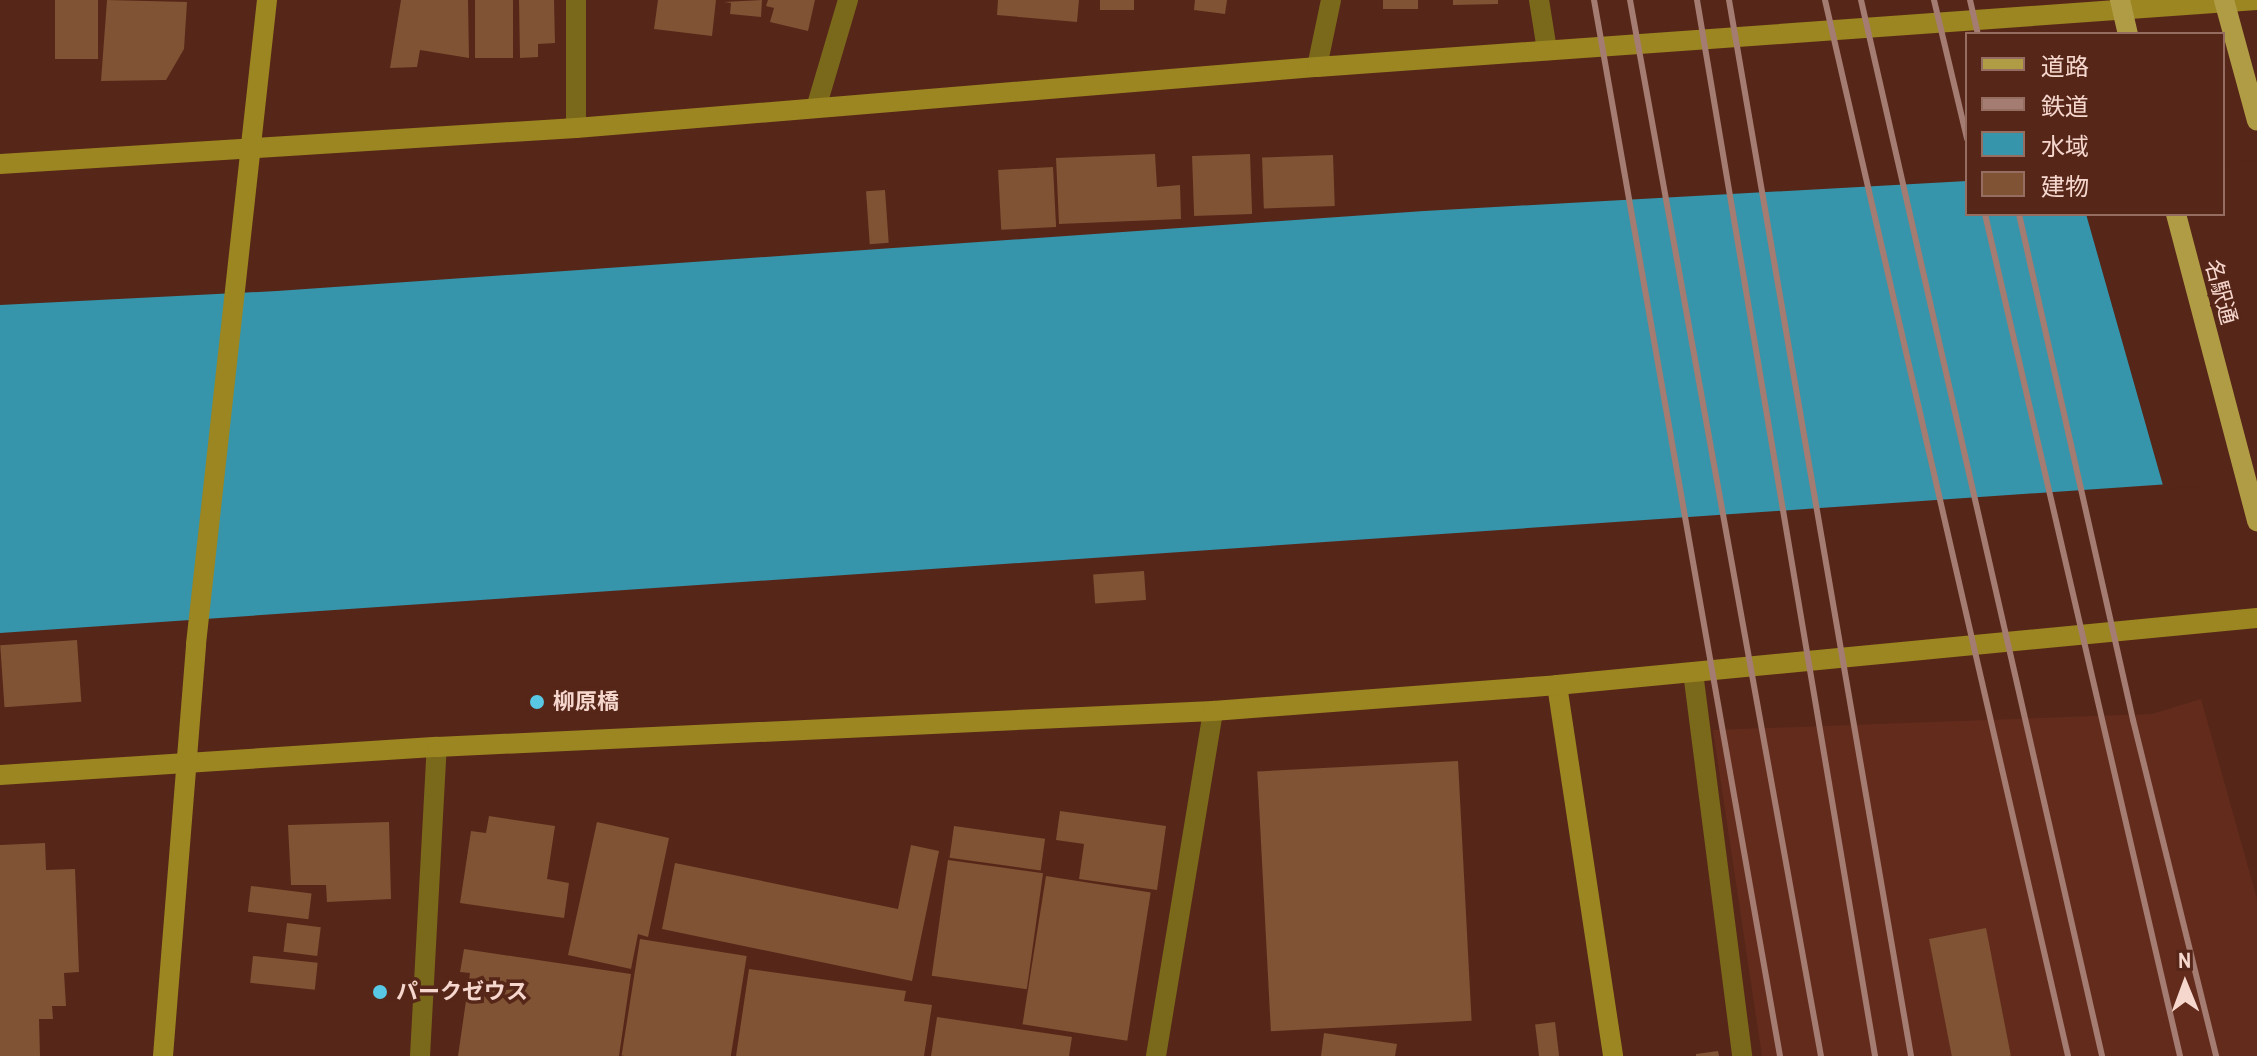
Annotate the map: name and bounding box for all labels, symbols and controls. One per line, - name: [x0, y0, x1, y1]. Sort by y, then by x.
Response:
- legend: [1965, 32, 2225, 216]
- text: 道路: [2041, 50, 2089, 82]
- text: 鉄道: [2041, 90, 2089, 122]
- text: 水域: [2041, 130, 2089, 162]
- text: 建物: [2041, 170, 2089, 202]
- street label: 名駅通: [2200, 257, 2242, 327]
- place label: 柳原橋: [553, 689, 619, 715]
- marker: 柳原橋: [528, 693, 546, 711]
- north arrow: [2145, 944, 2225, 1024]
- text: N: [2178, 945, 2191, 975]
- place label: パークゼウス: [396, 979, 528, 1005]
- marker: パークゼウス: [371, 983, 389, 1001]

